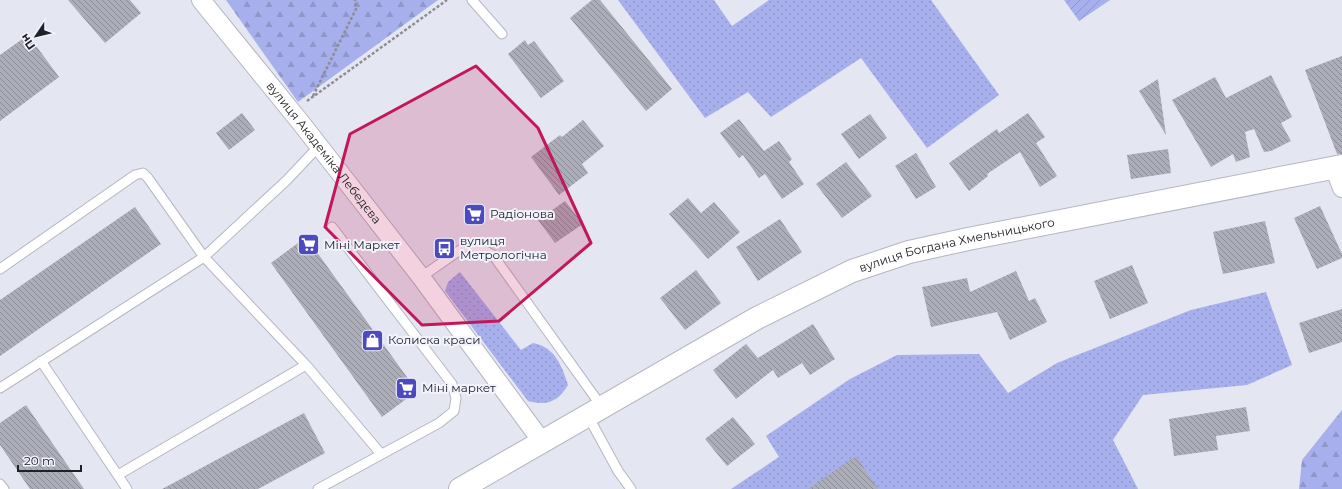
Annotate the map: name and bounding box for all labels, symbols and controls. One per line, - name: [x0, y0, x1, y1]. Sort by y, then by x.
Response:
- north arrow: [16, 16, 56, 56]
- text: Пн: [17, 31, 38, 53]
- street label: вулиця Академіка Лебедєва: [263, 78, 385, 227]
- supermarket icon: Радіонова: [461, 201, 487, 227]
- place label: Радіонова: [490, 206, 554, 221]
- street label: вулиця Богдана Хмельницького: [857, 214, 1056, 275]
- supermarket icon: Міні Маркет: [295, 232, 321, 258]
- place label: вулиця Метрологічна: [460, 233, 547, 262]
- bus stop icon: вулиця Метрологічна: [431, 235, 457, 261]
- place label: Міні Маркет: [324, 237, 400, 252]
- shop icon: Колиска краси: [359, 327, 385, 353]
- place label: Колиска краси: [388, 332, 480, 347]
- supermarket icon: Міні маркет: [393, 375, 419, 401]
- place label: Міні маркет: [422, 380, 496, 395]
- scale bar: [18, 447, 81, 473]
- text: 20 m: [24, 453, 55, 468]

